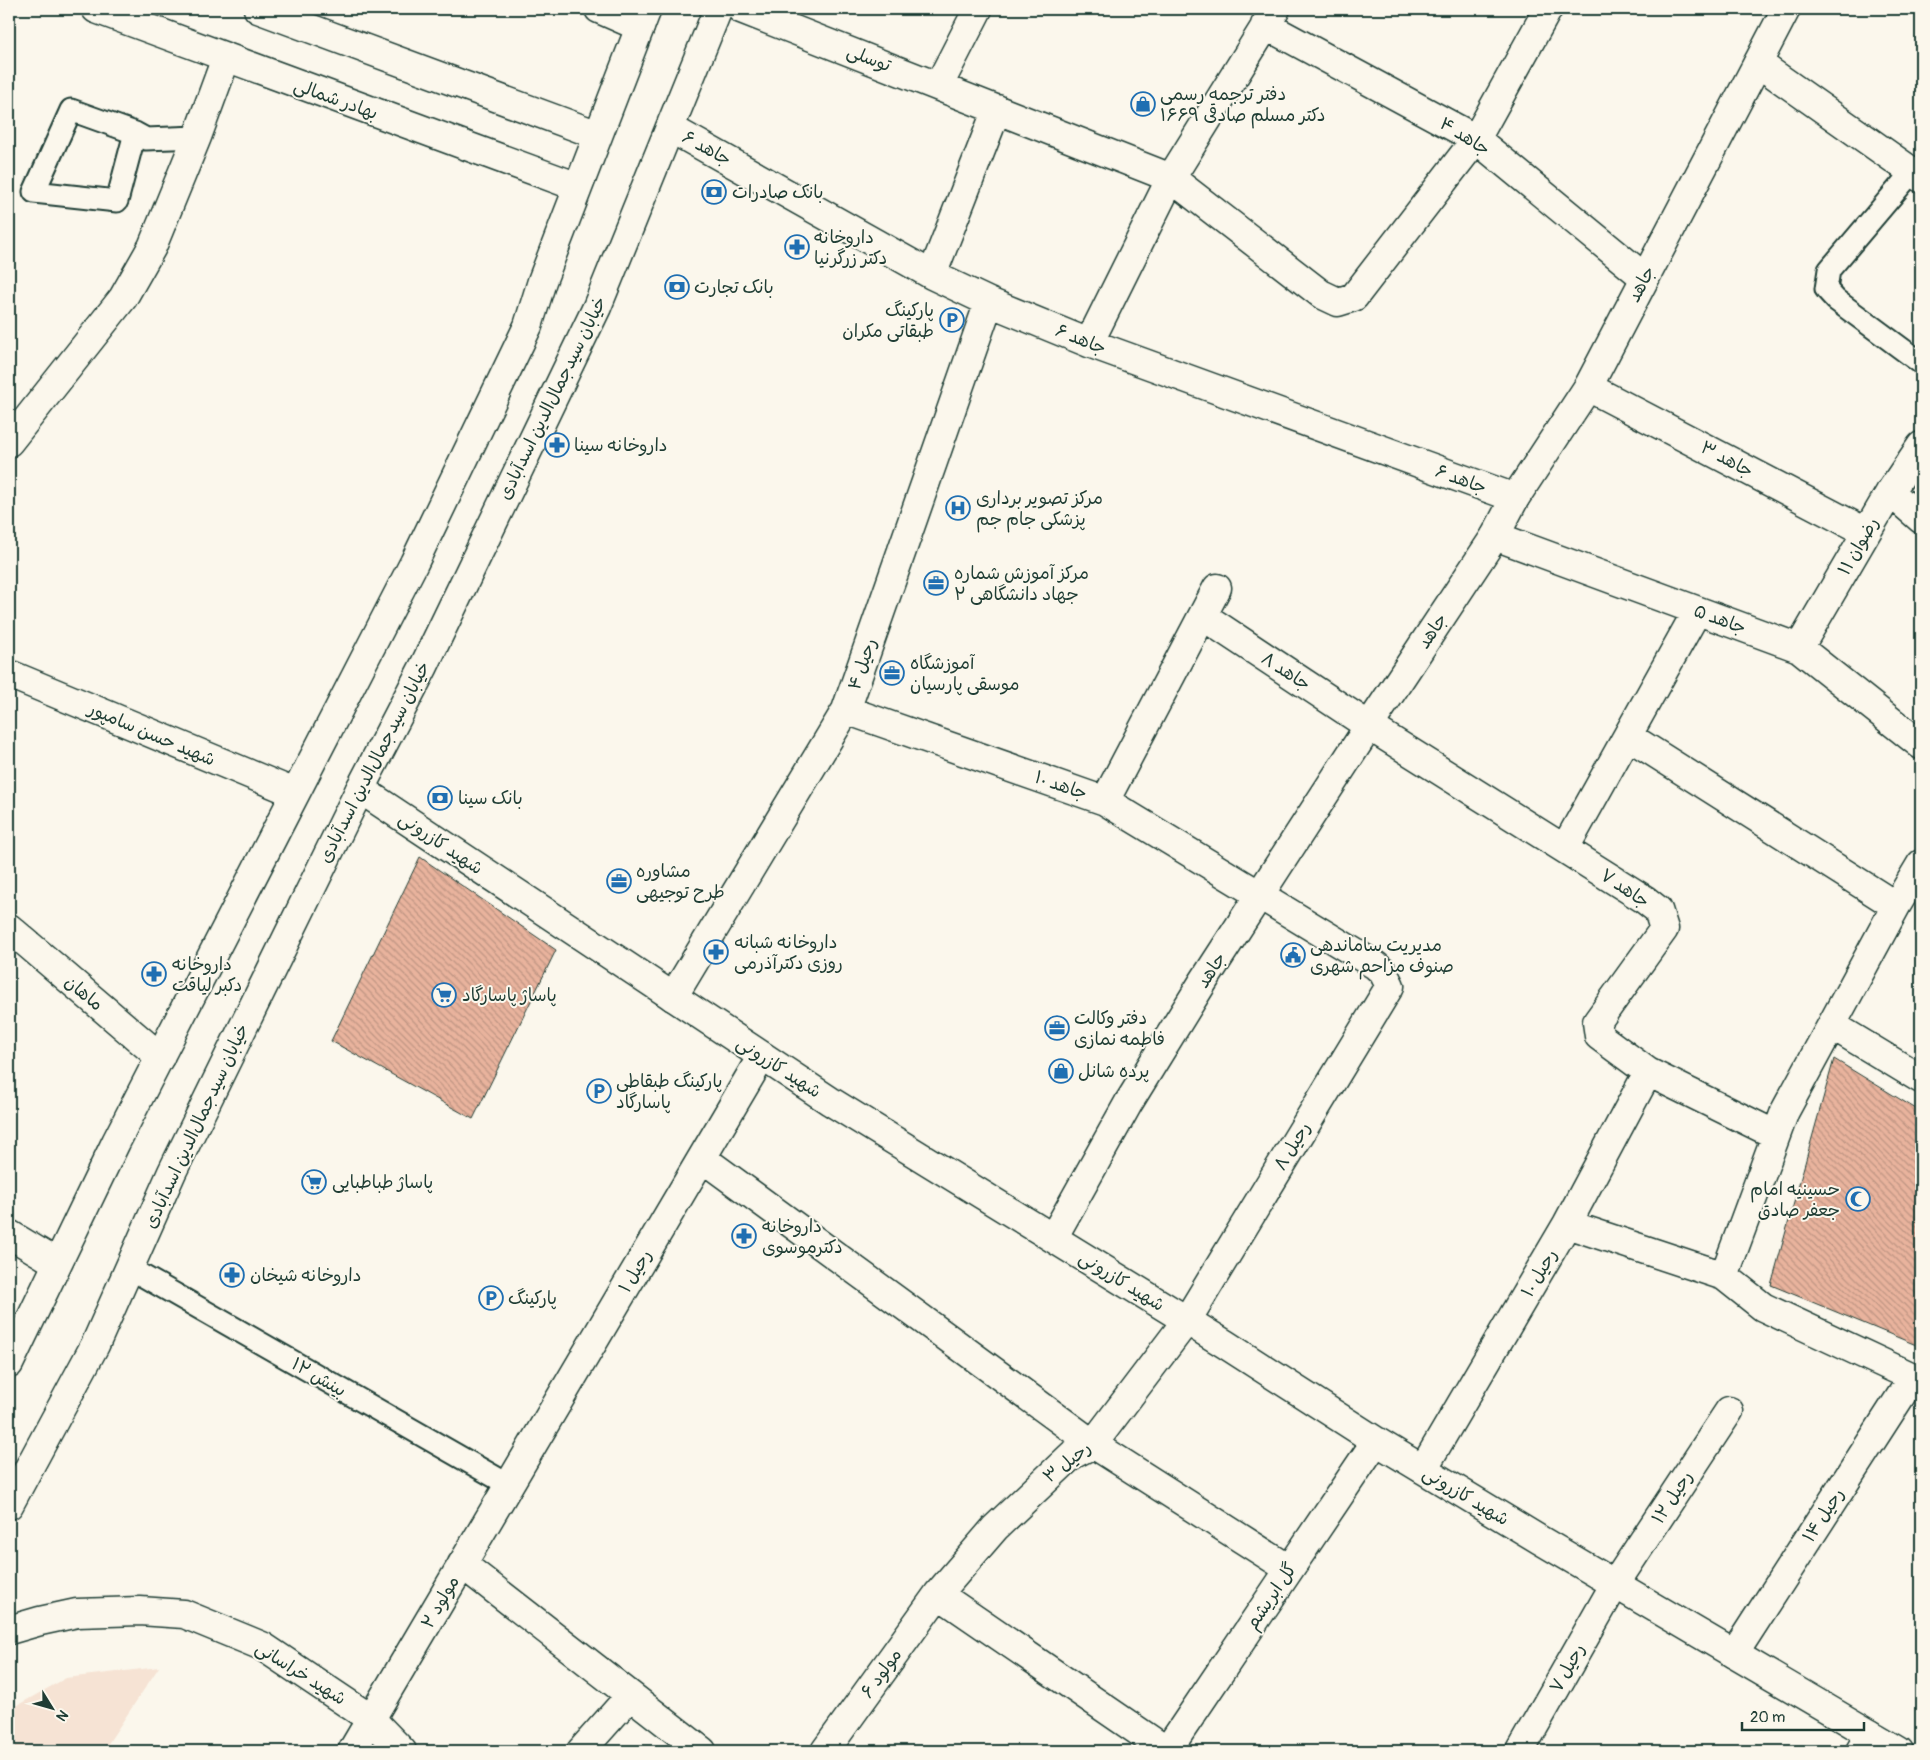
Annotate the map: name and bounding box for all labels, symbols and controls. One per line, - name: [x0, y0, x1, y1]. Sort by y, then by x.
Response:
- street label: توسلی: [843, 40, 895, 78]
- street label: بهادر شمالی: [291, 74, 381, 125]
- place label: دفتر ترجمه رسمی ۱۶۶۹ دکتر مسلم صادقی: [1160, 83, 1326, 129]
- shop icon: دفتر ترجمه رسمی ۱۶۶۹ دکتر مسلم صادقی: [1130, 91, 1156, 117]
- street label: جاهد ۴: [1435, 112, 1494, 161]
- street label: جاهد ۶: [678, 126, 735, 171]
- bank icon: بانک صادرات: [701, 179, 727, 205]
- place label: بانک صادرات: [732, 181, 823, 204]
- place label: داروخانه دکتر زرگرنیا: [814, 226, 887, 270]
- pharmacy icon: داروخانه دکتر زرگرنیا: [784, 234, 810, 260]
- street label: جاهد: [1622, 262, 1660, 306]
- bank icon: بانک تجارت: [664, 274, 690, 300]
- place label: بانک تجارت: [694, 276, 774, 299]
- street label: خیابان سیدجمال‌الدین اسدآبادی: [493, 293, 612, 504]
- place label: پارکینگ طبقاتی مکران: [842, 299, 934, 343]
- parking icon: پارکینگ طبقاتی مکران: [939, 307, 965, 333]
- street label: جاهد ۶: [1052, 319, 1110, 360]
- pharmacy icon: داروخانه سینا: [544, 432, 570, 458]
- place label: داروخانه سینا: [574, 434, 668, 457]
- street label: جاهد ۳: [1696, 436, 1757, 483]
- street label: جاهد ۶: [1432, 460, 1490, 499]
- place label: مرکز تصویر برداری پزشکی جام جم: [976, 487, 1103, 533]
- hospital icon: مرکز تصویر برداری پزشکی جام جم: [945, 495, 971, 521]
- street label: رضوان ۱۱: [1833, 513, 1884, 579]
- place label: مرکز آموزش شماره ۲ جهاد دانشگاهی: [954, 562, 1089, 606]
- office icon: مرکز آموزش شماره ۲ جهاد دانشگاهی: [923, 570, 949, 596]
- street label: جاهد ۵: [1690, 599, 1749, 640]
- street label: جاهد: [1412, 609, 1453, 653]
- street label: رحیل ۴: [843, 635, 882, 693]
- street label: جاهد ۸: [1257, 647, 1315, 696]
- place label: آموزشگاه موسقی پارسیان: [910, 652, 1020, 696]
- street label: خیابان سیدجمال‌الدین اسدآبادی: [313, 657, 435, 867]
- office icon: آموزشگاه موسقی پارسیان: [879, 660, 905, 686]
- street label: شهید حسن سامپور: [83, 697, 219, 772]
- street label: جاهد ۱۰: [1031, 766, 1090, 805]
- bank icon: بانک سینا: [427, 785, 453, 811]
- place label: بانک سینا: [458, 787, 523, 810]
- street label: شهید کازرونی: [394, 807, 487, 880]
- place label: مشاوره طرح توجیهی: [636, 860, 725, 904]
- street label: جاهد ۷: [1596, 864, 1654, 913]
- office icon: مشاوره طرح توجیهی: [606, 868, 632, 894]
- place label: داروخانه شبانه روزی دکترآذرمی: [734, 931, 843, 975]
- place label: مدیریت ساماندهی صنوف مزاحم شهری: [1310, 934, 1454, 980]
- pharmacy icon: داروخانه شبانه روزی دکترآذرمی: [703, 939, 729, 965]
- public building icon: مدیریت ساماندهی صنوف مزاحم شهری: [1280, 942, 1306, 968]
- street label: جاهد: [1191, 948, 1231, 992]
- place label: داروخانه دکبر لیاقت: [172, 953, 242, 997]
- pharmacy icon: داروخانه دکبر لیاقت: [141, 961, 167, 987]
- street label: ماهان: [60, 971, 108, 1016]
- supermarket icon: پاساژ پاسارگاد: [431, 982, 457, 1008]
- place label: پاساژ پاسارگاد: [462, 984, 557, 1007]
- place label: دفتر وکالت فاطمه نمازی: [1074, 1007, 1165, 1051]
- office icon: دفتر وکالت فاطمه نمازی: [1044, 1015, 1070, 1041]
- street label: خیابان سیدجمال‌الدین اسدآبادی: [139, 1020, 254, 1232]
- street label: شهید کازرونی: [732, 1031, 826, 1103]
- shop icon: پرده شانل: [1048, 1058, 1074, 1084]
- place label: پرده شانل: [1078, 1060, 1150, 1083]
- place label: پارکینگ طبقاطی پاسارگاد: [616, 1070, 723, 1114]
- parking icon: پارکینگ طبقاطی پاسارگاد: [586, 1078, 612, 1104]
- street label: رحیل ۸: [1269, 1118, 1316, 1175]
- supermarket icon: پاساژ طباطبایی: [301, 1169, 327, 1195]
- place label: پاساژ طباطبایی: [332, 1171, 433, 1194]
- place label: حسینیه امام جعفر صادق: [1750, 1178, 1840, 1222]
- mosque icon: حسینیه امام جعفر صادق: [1845, 1186, 1871, 1212]
- place label: داروخانه دکترموسوی: [762, 1215, 843, 1259]
- pharmacy icon: داروخانه دکترموسوی: [731, 1223, 757, 1249]
- street label: رحیل ۱: [614, 1245, 657, 1297]
- street label: رحیل ۱۰: [1516, 1245, 1563, 1302]
- street label: شهید کازرونی: [1075, 1246, 1169, 1317]
- pharmacy icon: داروخانه شیخان: [219, 1262, 245, 1288]
- place label: داروخانه شیخان: [250, 1264, 362, 1287]
- parking icon: پارکینگ: [478, 1285, 504, 1311]
- place label: پارکینگ: [508, 1287, 557, 1310]
- street label: بینش ۱۲: [287, 1353, 350, 1402]
- street label: رحیل ۳: [1039, 1436, 1096, 1488]
- street label: شهید کازرونی: [1418, 1462, 1513, 1531]
- street label: رحیل ۱۲: [1647, 1466, 1698, 1528]
- street label: رحیل ۱۴: [1797, 1484, 1849, 1547]
- street label: گل ابریشم: [1241, 1558, 1304, 1635]
- street label: مولود ۲: [416, 1572, 465, 1633]
- street label: شهید خراسانی: [251, 1636, 350, 1710]
- street label: رحیل ۷: [1545, 1640, 1590, 1697]
- street label: مولود ۶: [856, 1644, 907, 1703]
- north arrow: [28, 1682, 78, 1732]
- scale bar: [1742, 1700, 1865, 1732]
- text: N: [52, 1707, 72, 1724]
- text: 20 m: [1750, 1708, 1785, 1727]

